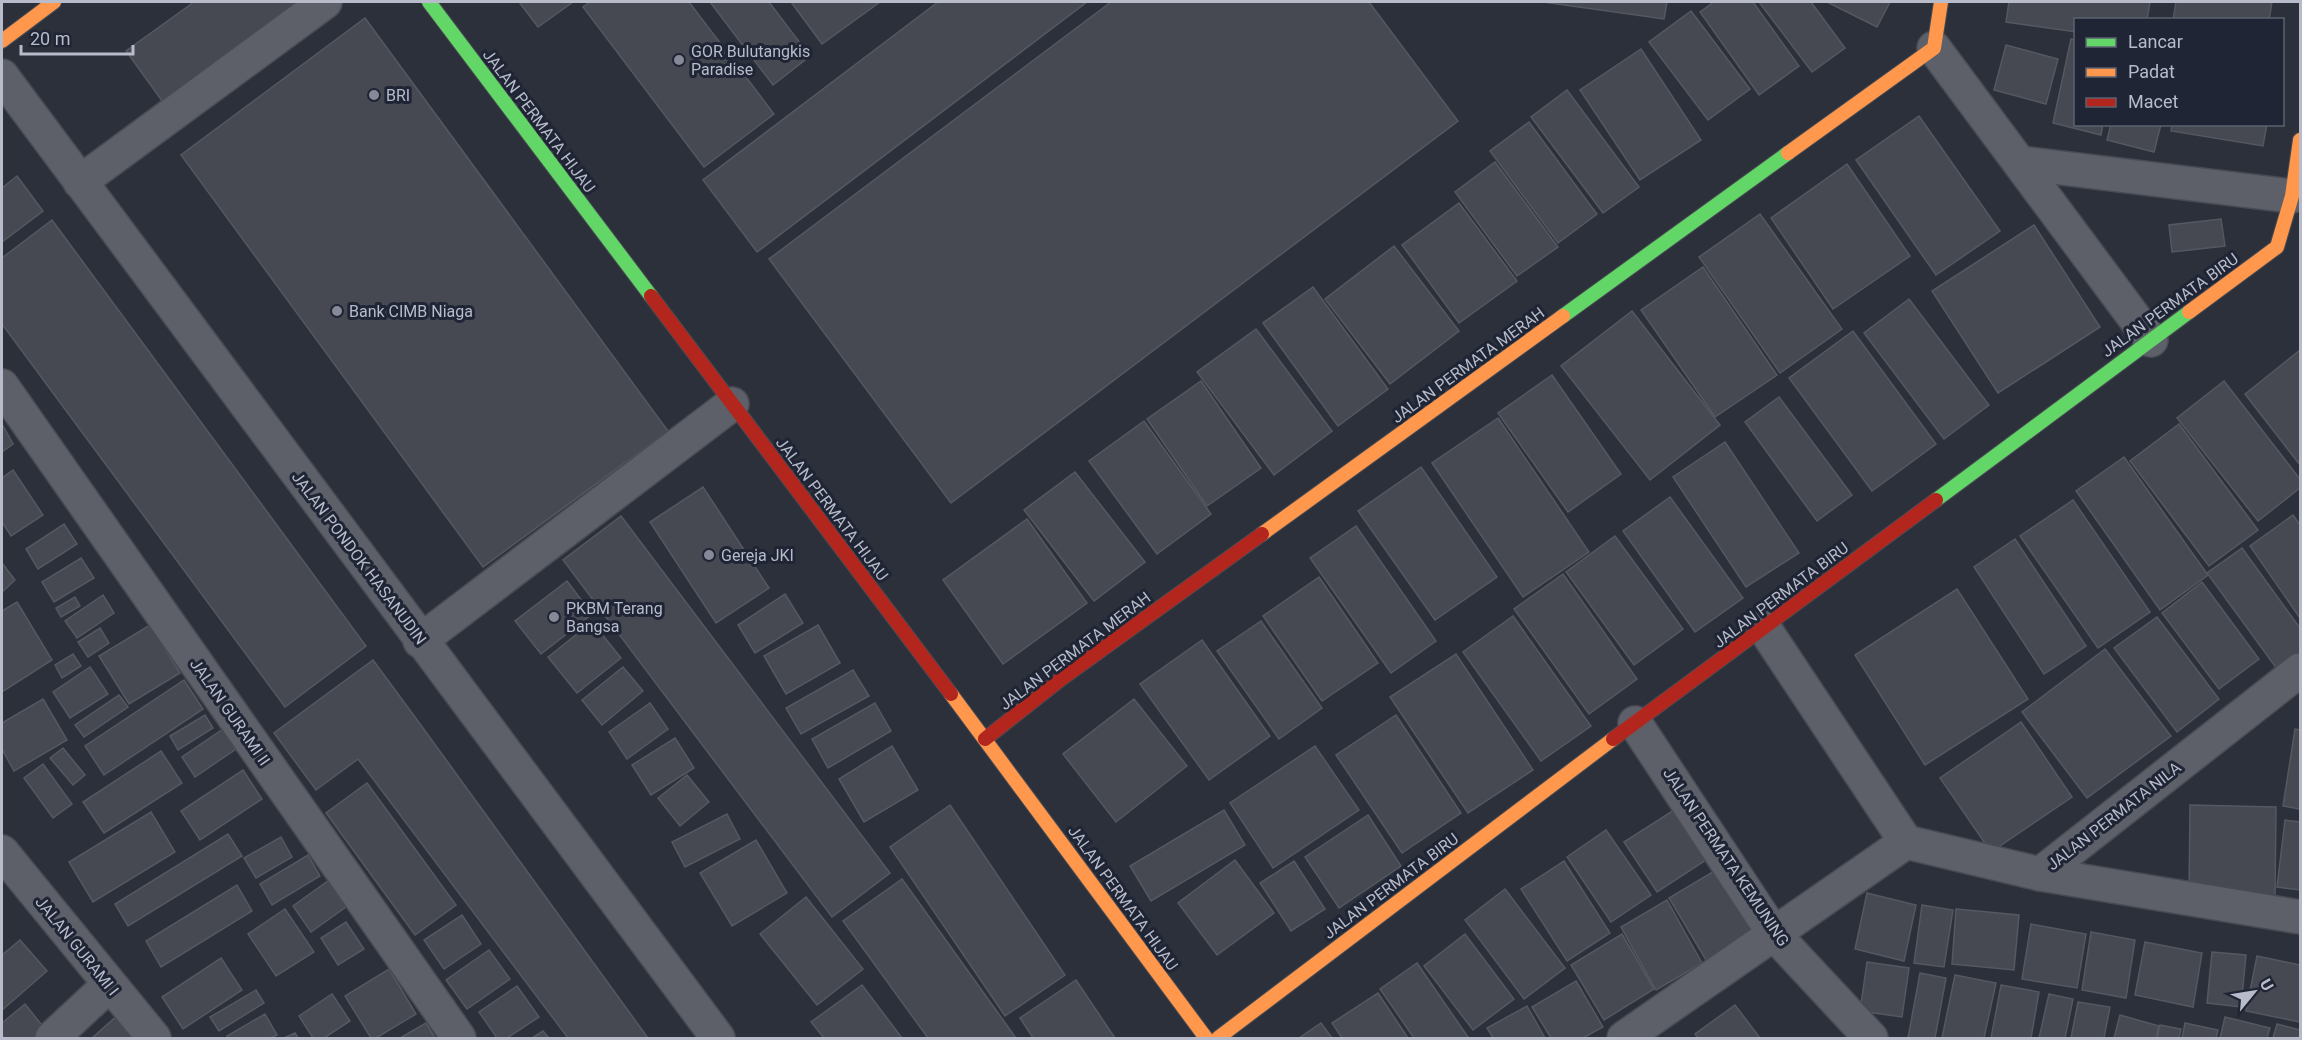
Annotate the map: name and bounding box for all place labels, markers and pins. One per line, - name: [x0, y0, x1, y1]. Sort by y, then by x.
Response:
- place label: GOR Bulutangkis Paradise: [691, 42, 810, 79]
- marker: GOR Bulutangkis Paradise: [672, 53, 686, 67]
- place label: BRI: [386, 86, 410, 105]
- marker: BRI: [367, 88, 381, 102]
- place label: Bank CIMB Niaga: [349, 302, 473, 321]
- marker: Bank CIMB Niaga: [330, 304, 344, 318]
- place label: Gereja JKI: [721, 546, 794, 565]
- marker: Gereja JKI: [702, 548, 716, 562]
- place label: PKBM Terang Bangsa: [566, 599, 663, 636]
- marker: PKBM Terang Bangsa: [547, 610, 561, 624]

